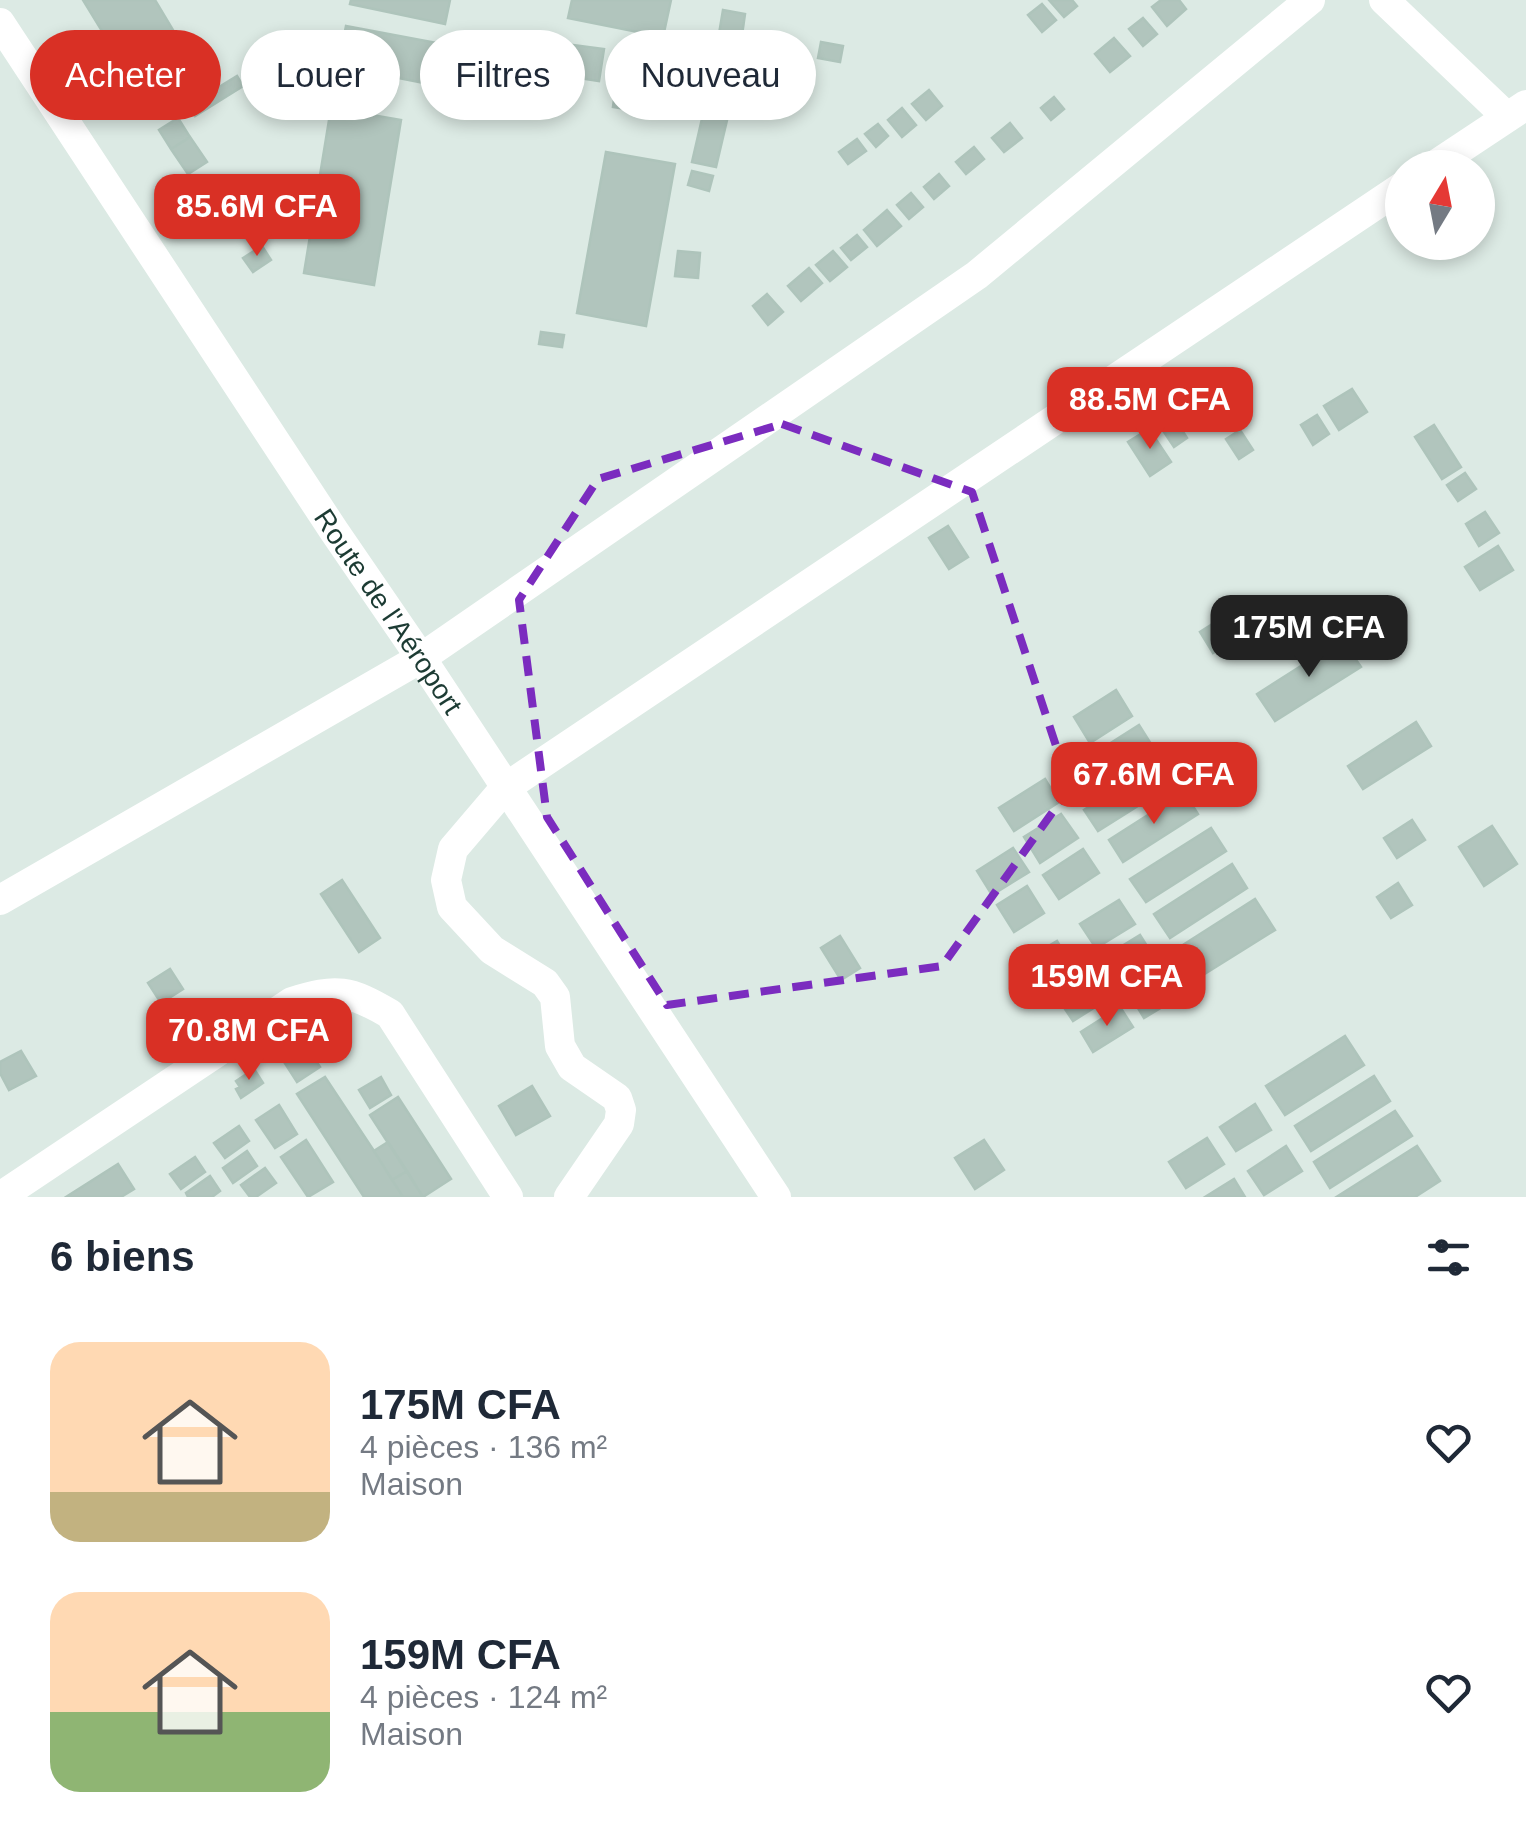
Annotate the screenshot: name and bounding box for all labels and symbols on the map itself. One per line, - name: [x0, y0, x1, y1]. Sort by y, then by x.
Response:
- north arrow: [1385, 150, 1495, 260]
- pin: 85.6M CFA: [143, 174, 371, 259]
- pin: 88.5M CFA: [1036, 367, 1264, 452]
- street label: Route de l'Aéroport: [308, 503, 469, 720]
- pin: 175M CFA: [1206, 595, 1412, 680]
- pin: 67.6M CFA: [1040, 742, 1268, 827]
- pin: 159M CFA: [1004, 944, 1210, 1029]
- pin: 70.8M CFA: [135, 998, 363, 1083]

